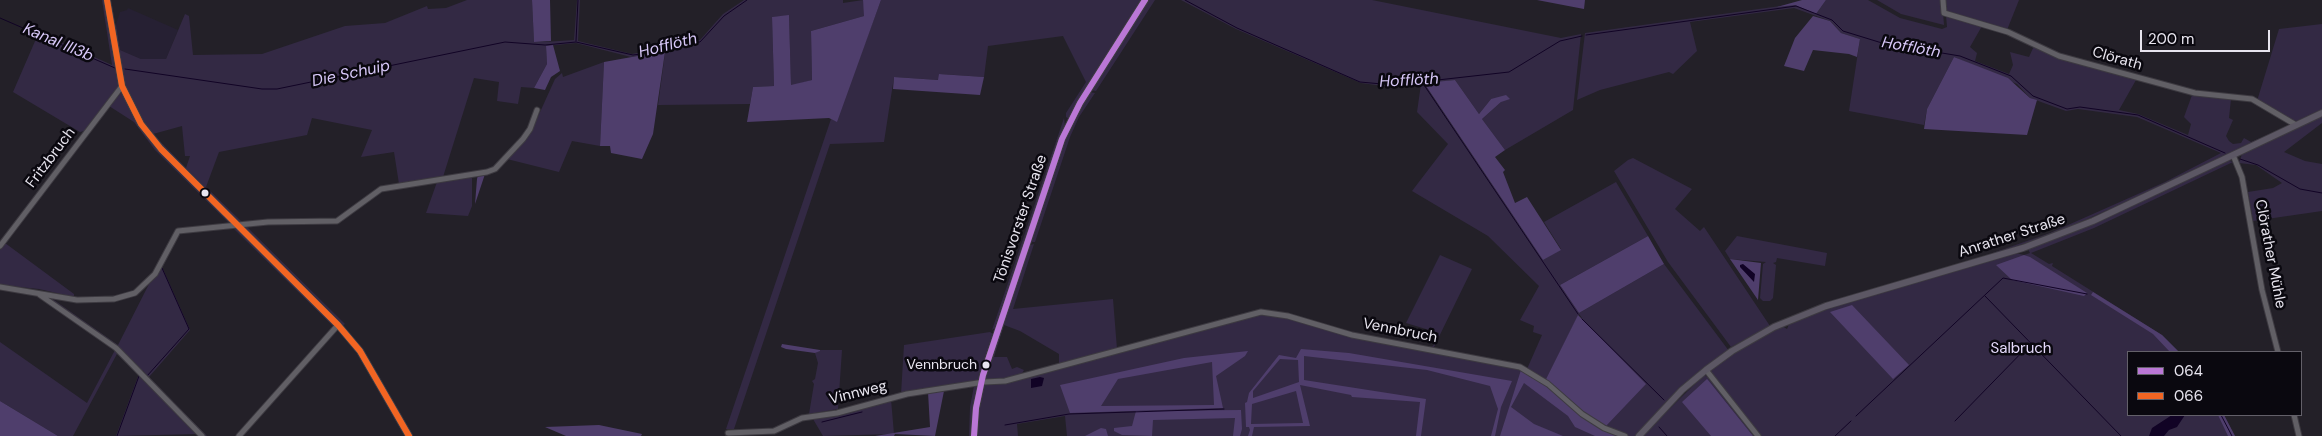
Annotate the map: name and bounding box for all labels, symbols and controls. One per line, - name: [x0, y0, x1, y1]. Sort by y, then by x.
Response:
- water label: Kanal III3b: [20, 20, 96, 66]
- scale bar: [2142, 20, 2272, 52]
- water label: Hofflöth: [637, 29, 699, 63]
- text: 200 m: [2148, 29, 2194, 49]
- water label: Hofflöth: [1880, 33, 1942, 63]
- street label: Clörath: [2090, 43, 2144, 75]
- water label: Die Schuip: [310, 56, 392, 92]
- water label: Hofflöth: [1379, 70, 1439, 92]
- street label: Fritzbruch: [23, 124, 79, 192]
- street label: Tönisvorster Straße: [991, 152, 1051, 286]
- unlabelled marker: [200, 188, 210, 198]
- street label: Clörather Mühle: [2251, 198, 2289, 310]
- street label: Anrather Straße: [1956, 210, 2068, 262]
- street label: Vennbruch: [1361, 315, 1439, 347]
- park label: Salbruch: [1991, 340, 2051, 358]
- legend: [2127, 351, 2302, 416]
- place label: Vennbruch: [906, 357, 977, 373]
- marker: Vennbruch: [981, 360, 991, 370]
- text: 064: [2174, 361, 2203, 381]
- street label: Vinnweg: [827, 377, 889, 409]
- text: 066: [2174, 386, 2203, 406]

